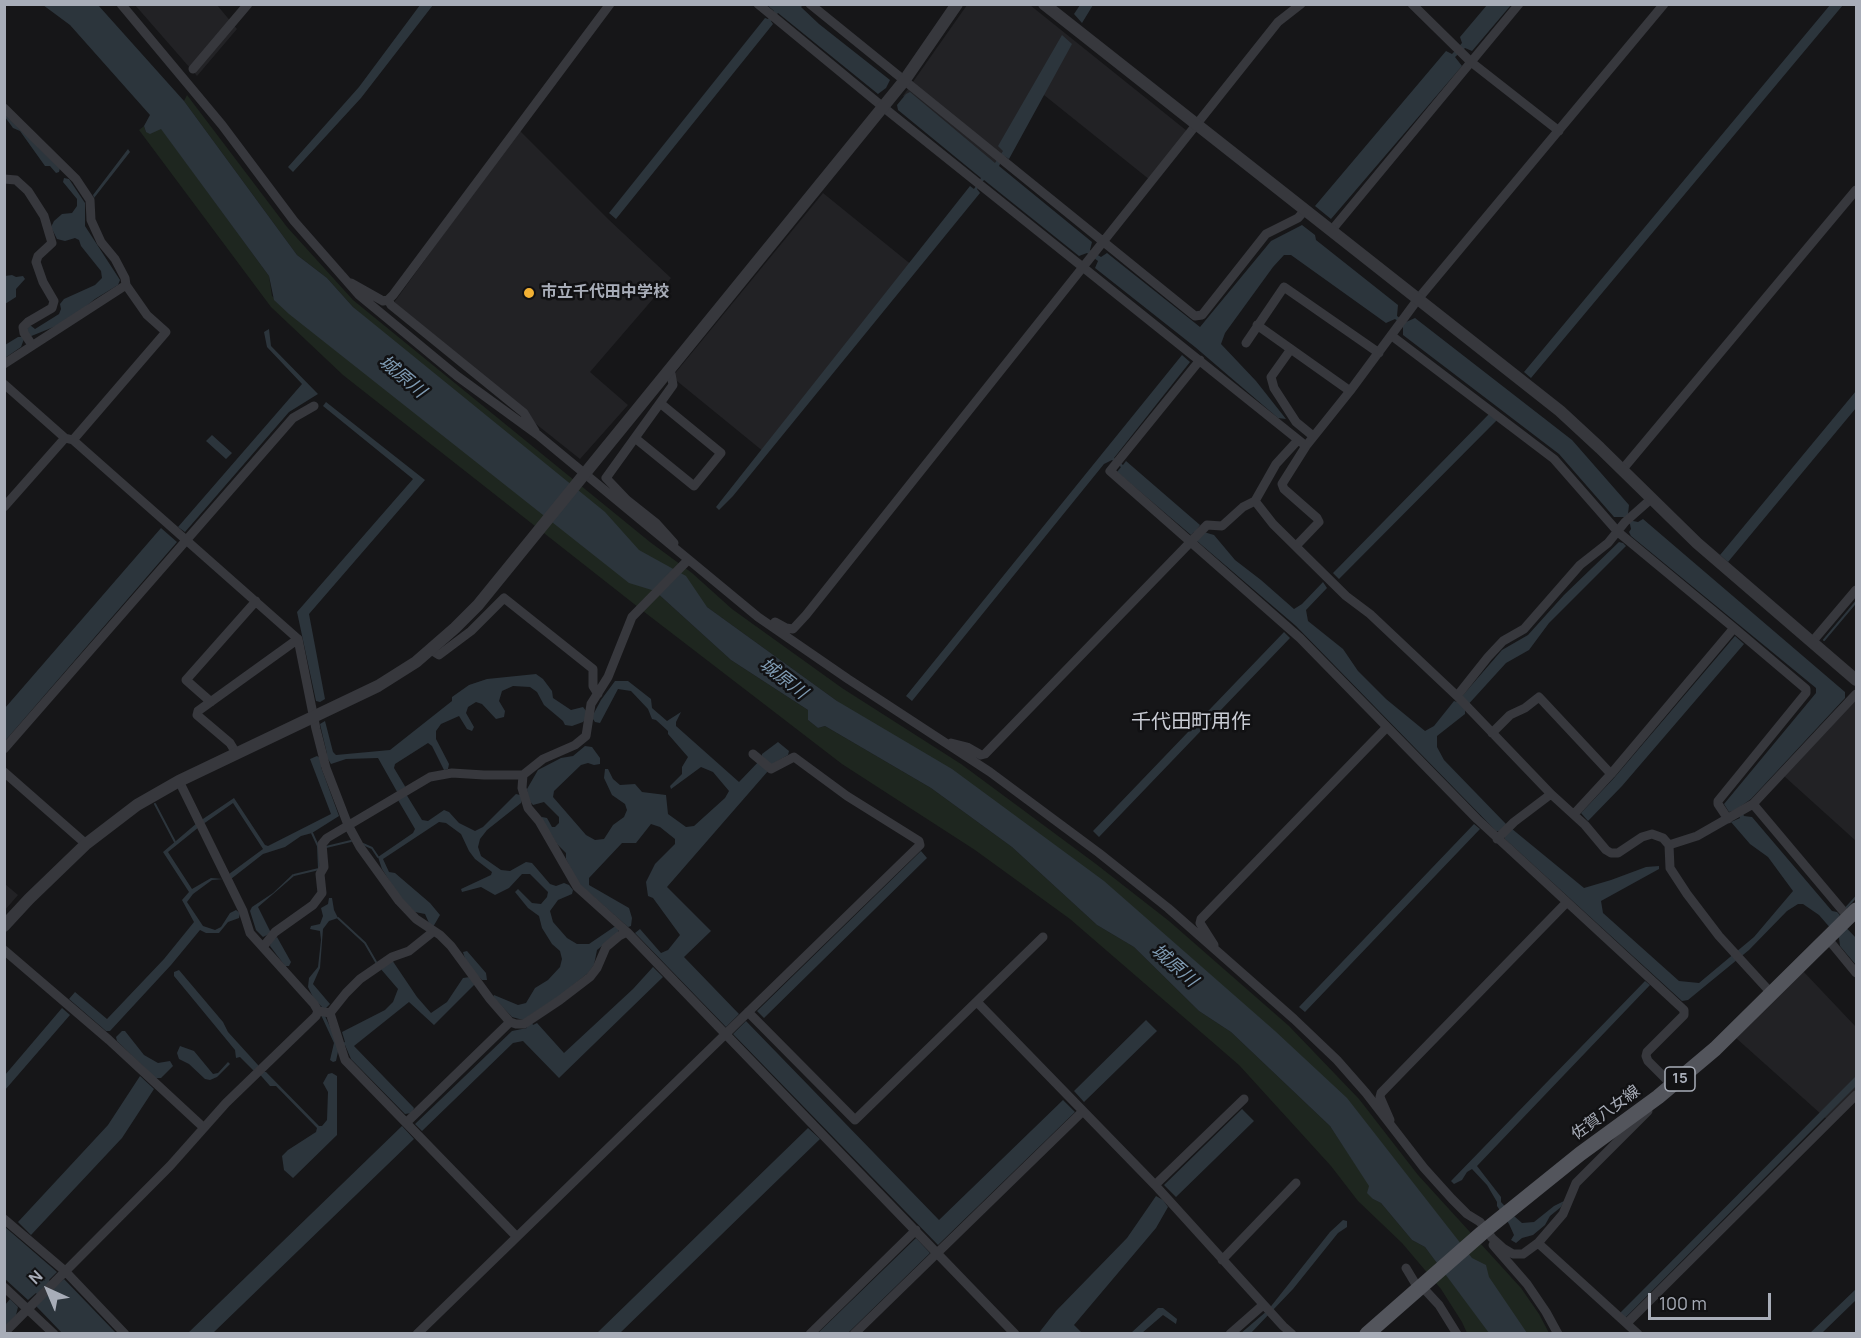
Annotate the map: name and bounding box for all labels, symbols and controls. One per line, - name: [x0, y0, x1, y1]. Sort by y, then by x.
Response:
- place label: 市立千代田中学校: [541, 283, 669, 303]
- marker: 市立千代田中学校: [522, 286, 536, 300]
- water label: 城原川: [374, 351, 430, 403]
- water label: 城原川: [755, 654, 811, 704]
- district label: 千代田町用作: [1131, 710, 1251, 734]
- water label: 城原川: [1147, 940, 1201, 992]
- road number: 15: [1665, 1067, 1695, 1091]
- street label: 佐賀八女線: [1568, 1082, 1644, 1144]
- north arrow: [18, 1260, 78, 1320]
- text: N: [24, 1265, 47, 1289]
- scale bar: [1651, 1281, 1774, 1319]
- text: 100 m: [1659, 1291, 1707, 1315]

